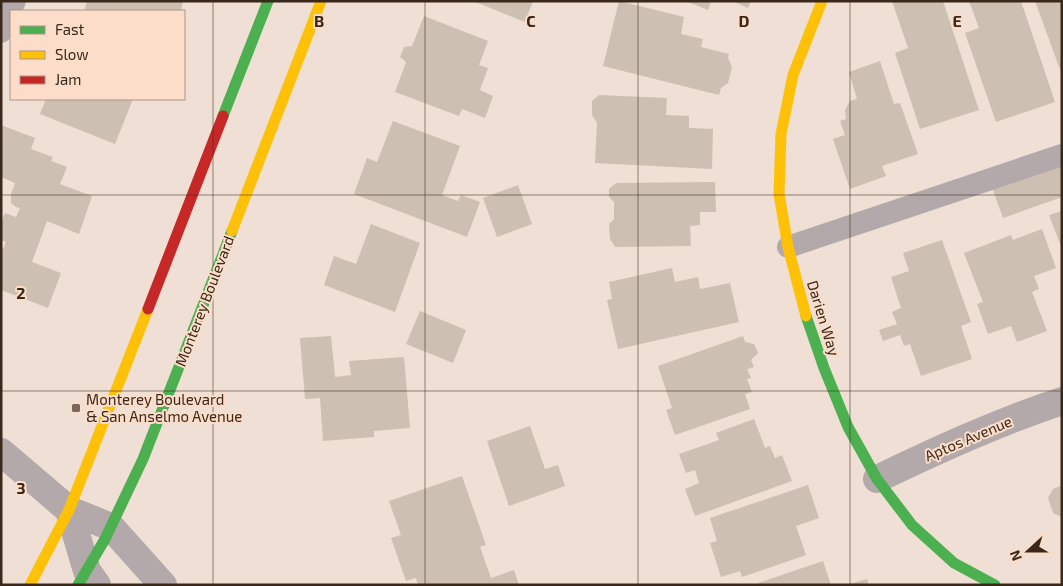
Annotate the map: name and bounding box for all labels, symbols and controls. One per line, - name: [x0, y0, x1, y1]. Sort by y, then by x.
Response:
- legend: [10, 10, 185, 100]
- text: B: [314, 11, 324, 30]
- text: C: [526, 11, 536, 30]
- text: D: [739, 11, 750, 30]
- text: E: [952, 11, 962, 30]
- text: Fast: [55, 20, 85, 38]
- text: Slow: [55, 45, 89, 63]
- text: Jam: [55, 70, 81, 88]
- street label: Monterey Boulevard: [171, 233, 237, 369]
- street label: Darien Way: [804, 278, 844, 358]
- text: 2: [16, 283, 26, 302]
- place label: Monterey Boulevard & San Anselmo Avenue: [86, 390, 242, 425]
- marker: Monterey Boulevard & San Anselmo Avenue: [70, 402, 82, 414]
- street label: Aptos Avenue: [922, 412, 1014, 464]
- text: 3: [16, 478, 26, 497]
- north arrow: [1003, 526, 1053, 576]
- text: N: [1006, 548, 1025, 564]

